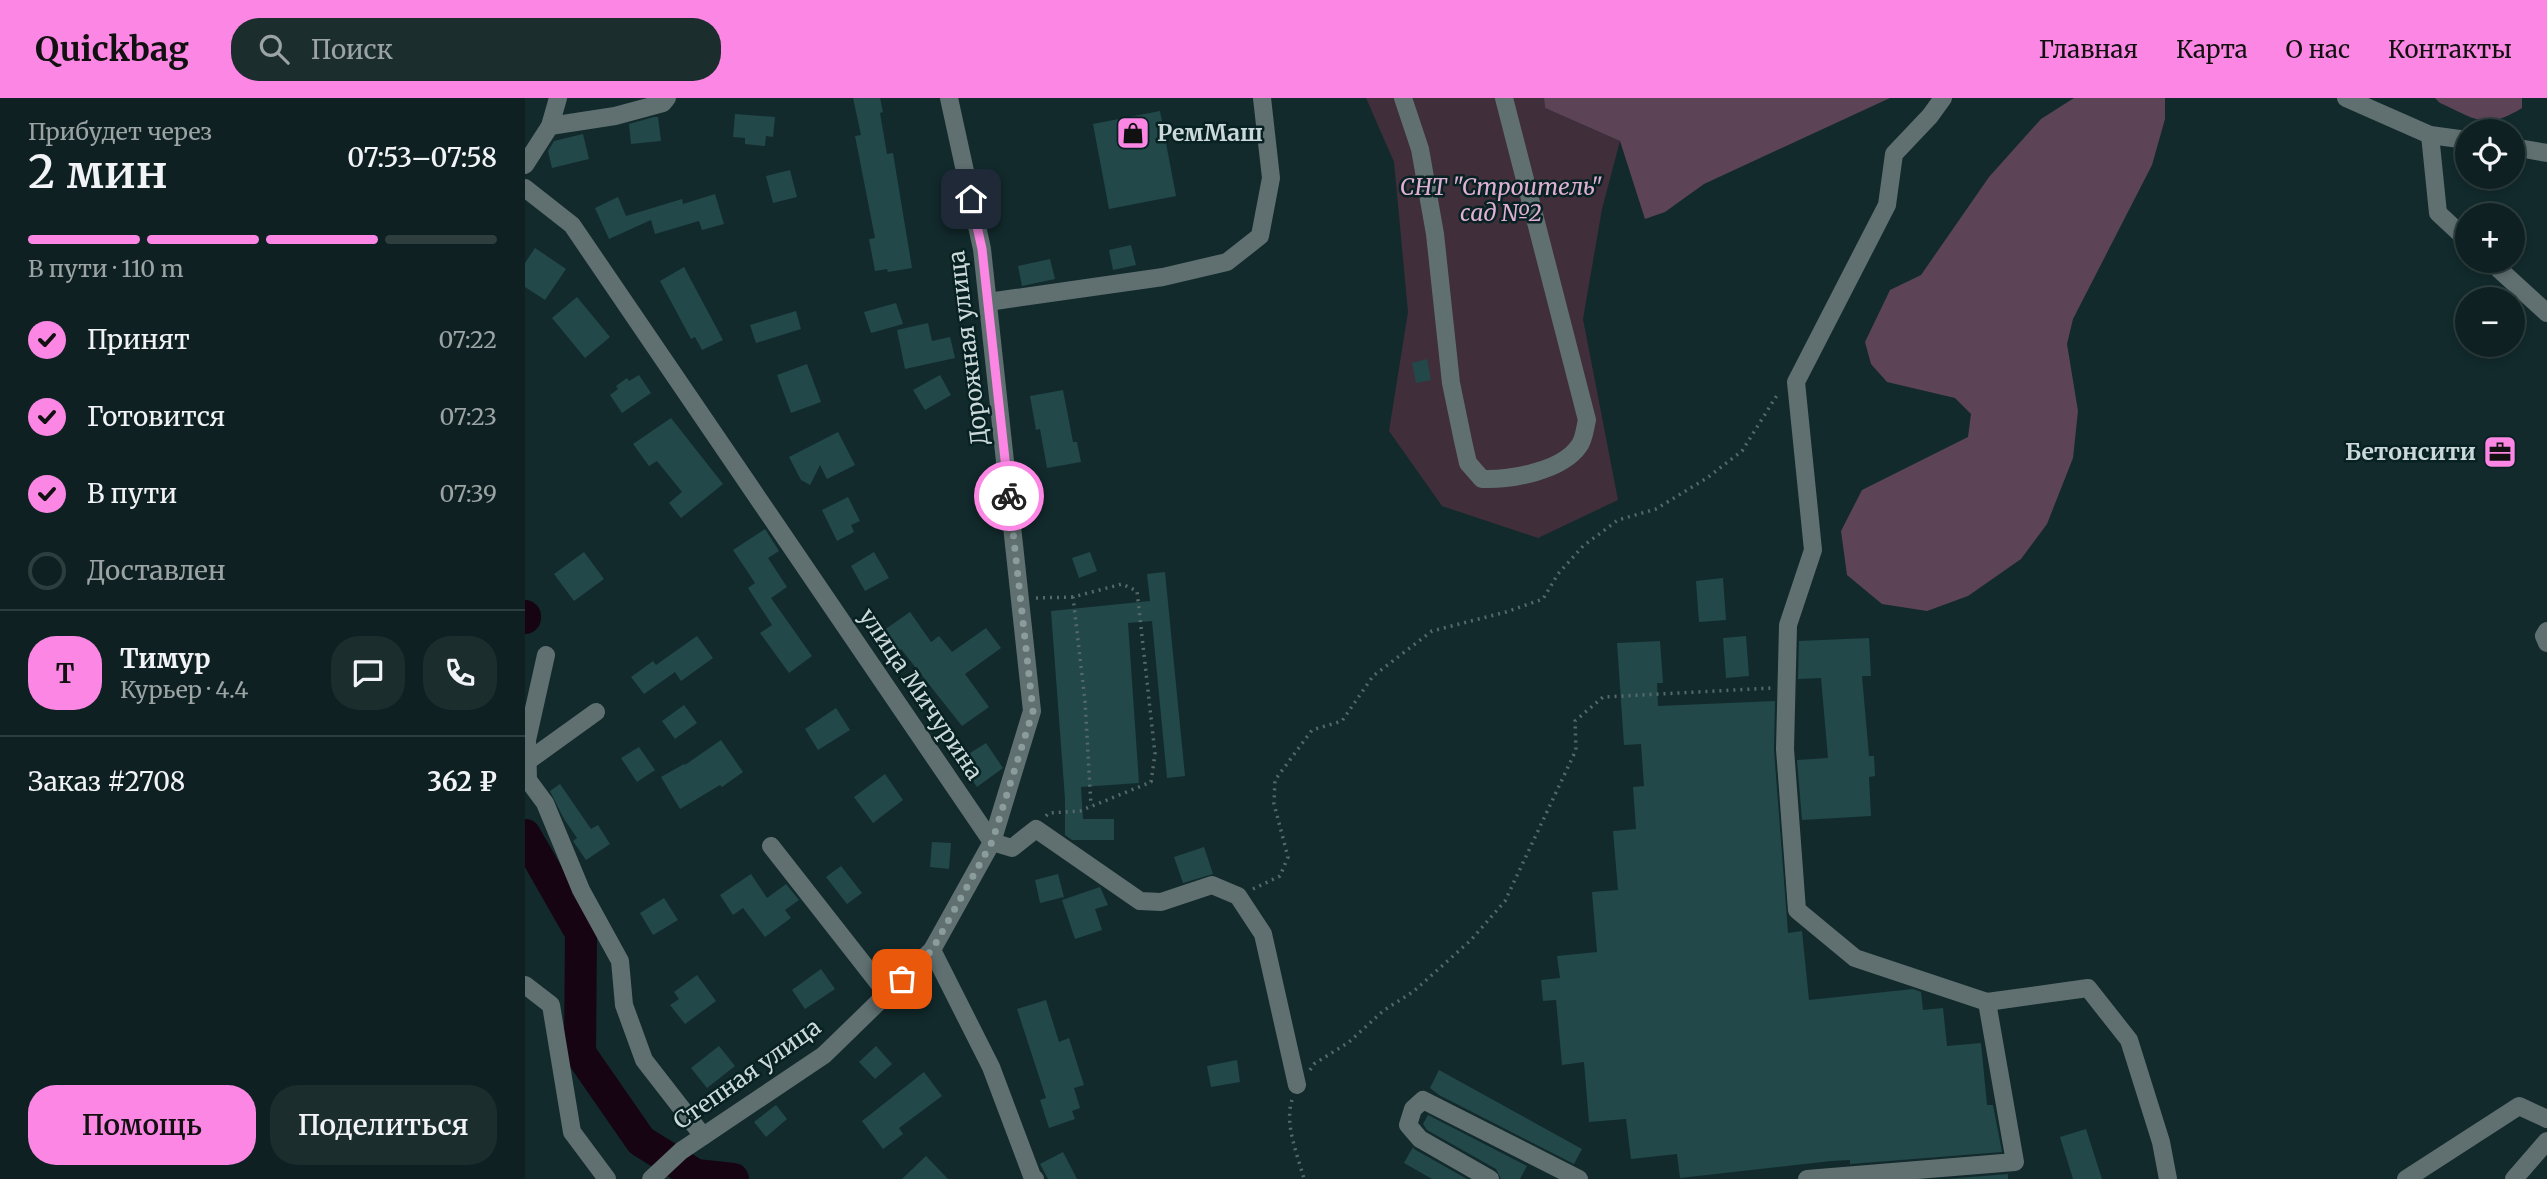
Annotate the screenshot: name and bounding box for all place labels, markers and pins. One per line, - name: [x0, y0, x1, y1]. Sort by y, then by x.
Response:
- shop icon: РемМаш: [1114, 114, 1152, 152]
- place label: РемМаш: [1157, 118, 1263, 147]
- pin: [941, 169, 1001, 229]
- office icon: Бетонсити: [2481, 433, 2519, 471]
- place label: Бетонсити: [2345, 437, 2476, 466]
- pin: [872, 949, 932, 1009]

